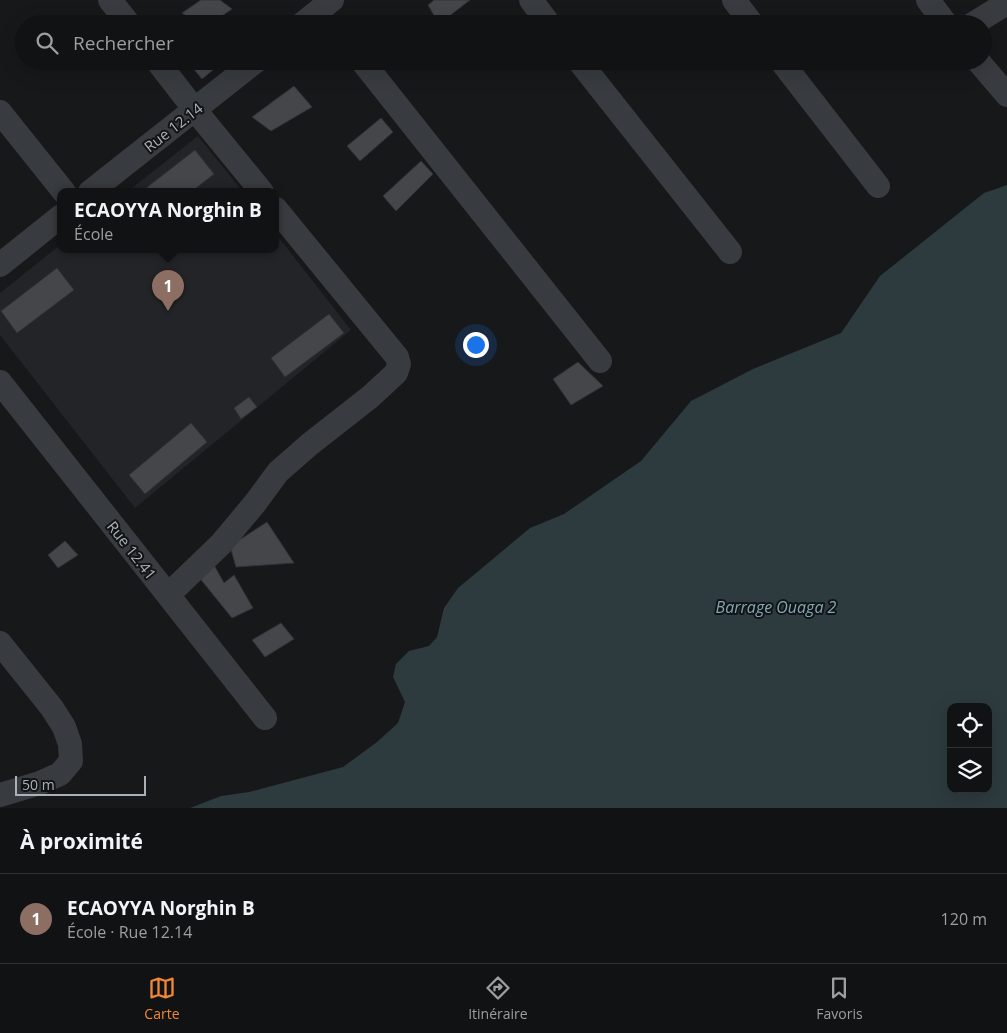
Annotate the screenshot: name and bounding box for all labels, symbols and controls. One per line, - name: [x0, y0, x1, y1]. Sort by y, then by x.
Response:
- search box: [15, 15, 992, 70]
- icon: search: [33, 29, 61, 57]
- text: Rechercher: [73, 30, 174, 56]
- street label: Rue 12.14: [140, 98, 207, 156]
- popup: [57, 188, 279, 253]
- text: ECAOYYA Norghin B: [74, 197, 262, 223]
- text: École: [74, 223, 113, 245]
- pin: 1: [152, 270, 184, 311]
- your location: [463, 332, 489, 358]
- street label: Rue 12.41: [103, 517, 161, 583]
- water label: Barrage Ouaga 2: [716, 596, 837, 618]
- map controls: [947, 703, 992, 793]
- button: locate: [947, 703, 992, 748]
- button: layers: [947, 748, 992, 793]
- scale bar: [15, 773, 146, 796]
- text: 50 m: [22, 775, 55, 794]
- text: À proximité: [20, 827, 143, 855]
- text: ECAOYYA Norghin B: [67, 895, 255, 921]
- text: 1: [31, 908, 41, 930]
- text: 120 m: [941, 908, 987, 930]
- text: École · Rue 12.14: [67, 921, 192, 943]
- tab: Carte: [144, 974, 180, 1023]
- tab: Itinéraire: [468, 974, 528, 1023]
- tab: Favoris: [816, 974, 863, 1023]

